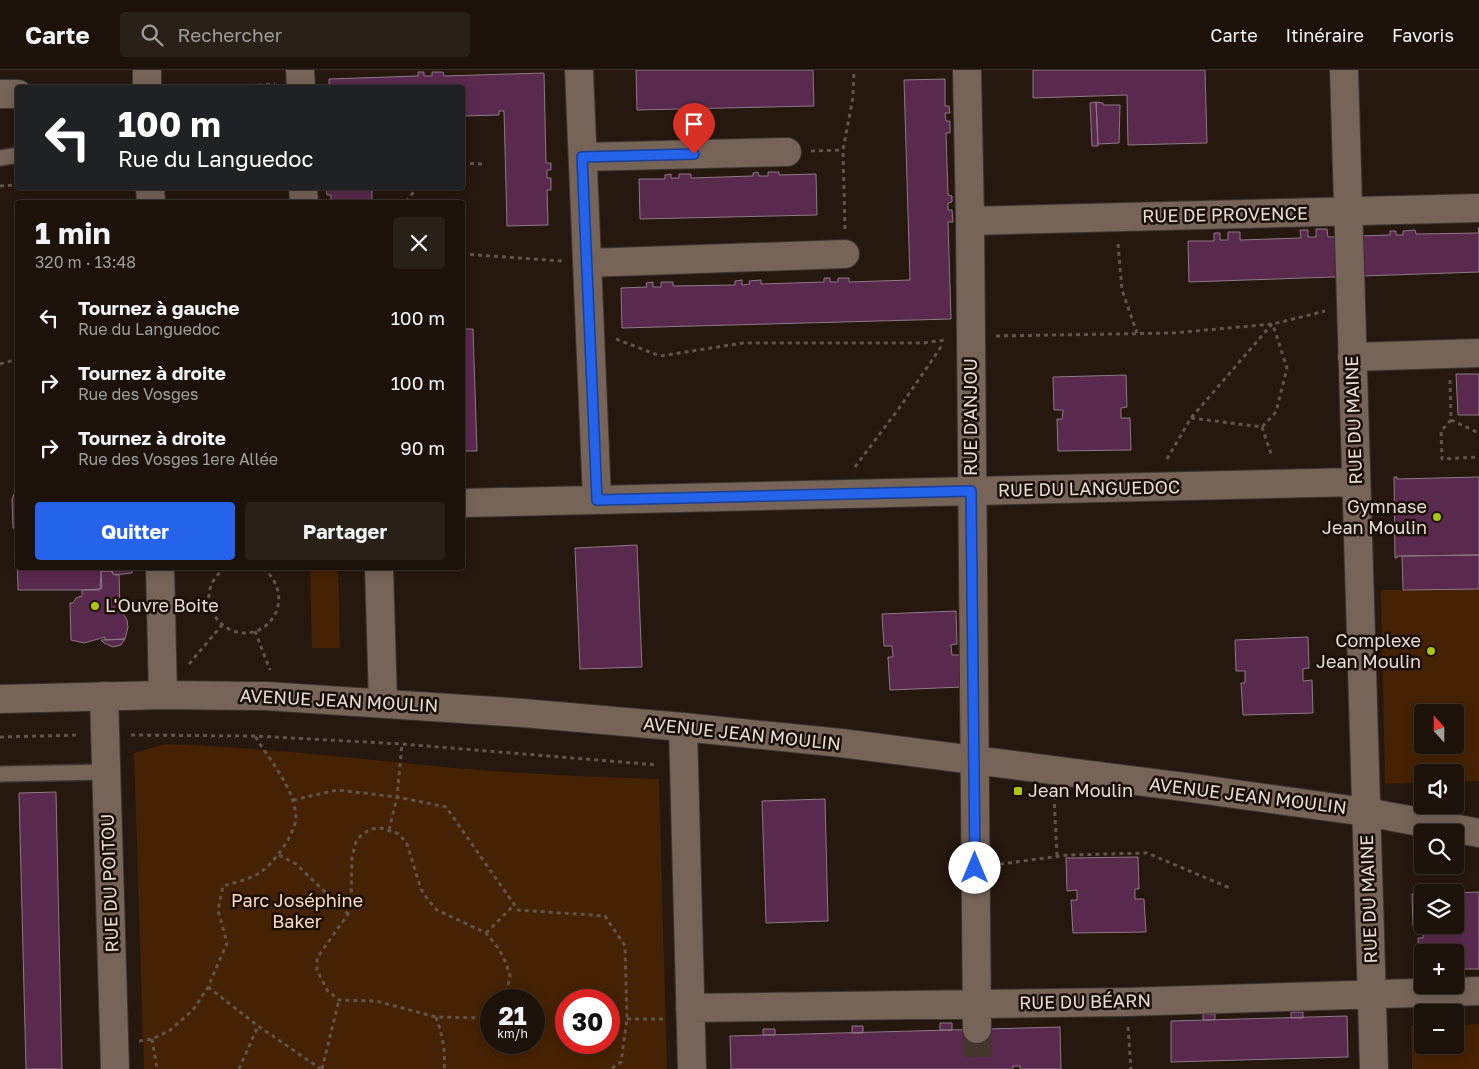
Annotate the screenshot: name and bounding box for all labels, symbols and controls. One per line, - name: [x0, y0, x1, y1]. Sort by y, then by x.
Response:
- search box: [120, 12, 470, 57]
- text: Carte: [25, 20, 90, 49]
- icon: search: [138, 21, 166, 49]
- text: Rechercher: [178, 23, 282, 46]
- text: Carte: [1210, 24, 1258, 46]
- text: Itinéraire: [1286, 24, 1364, 46]
- text: Favoris: [1392, 24, 1454, 46]
- text: 100 m: [118, 103, 221, 145]
- pin: [673, 103, 715, 154]
- icon: left: [35, 105, 100, 170]
- icon: arrive: [680, 110, 708, 138]
- text: Rue du Languedoc: [118, 145, 313, 172]
- street label: RUE DE PROVENCE: [1142, 202, 1308, 226]
- text: 1 min: [35, 215, 111, 251]
- button: close: [393, 217, 445, 269]
- text: 320 m · 13:48: [35, 252, 136, 272]
- text: Tournez à gauche: [78, 296, 239, 319]
- icon: left: [35, 304, 63, 332]
- text: 100 m: [391, 306, 445, 329]
- text: Rue du Languedoc: [78, 319, 220, 339]
- street label: RUE DU MAINE: [1340, 355, 1366, 485]
- street label: RUE D'ANJOU: [959, 358, 981, 476]
- text: Tournez à droite: [78, 361, 226, 384]
- icon: right: [35, 369, 63, 397]
- text: 100 m: [391, 371, 445, 394]
- text: Rue des Vosges: [78, 384, 199, 404]
- text: Tournez à droite: [78, 426, 226, 449]
- icon: right: [35, 434, 63, 462]
- text: 90 m: [400, 436, 445, 459]
- text: Rue des Vosges 1ere Allée: [78, 449, 278, 469]
- street label: RUE DU LANGUEDOC: [998, 475, 1180, 501]
- place label: Gymnase Jean Moulin: [1322, 495, 1427, 538]
- button: Quitter: [35, 502, 235, 560]
- button: Partager: [245, 502, 445, 560]
- marker: Gymnase Jean Moulin: [1431, 511, 1443, 523]
- place label: L'Ouvre Boite: [105, 594, 219, 616]
- marker: L'Ouvre Boite: [89, 600, 101, 612]
- place label: Complexe Jean Moulin: [1316, 629, 1421, 672]
- marker: Complexe Jean Moulin: [1425, 645, 1437, 657]
- street label: AVENUE JEAN MOULIN: [239, 684, 439, 716]
- north arrow: [1414, 704, 1464, 754]
- map controls: [1414, 704, 1464, 1054]
- street label: AVENUE JEAN MOULIN: [642, 712, 842, 754]
- button: sound: [1414, 764, 1464, 814]
- street label: AVENUE JEAN MOULIN: [1148, 772, 1348, 818]
- place label: Jean Moulin: [1028, 779, 1133, 801]
- marker: Jean Moulin: [1012, 785, 1024, 797]
- street label: RUE DU POITOU: [96, 813, 122, 953]
- button: search: [1414, 824, 1464, 874]
- street label: RUE DU MAINE: [1355, 834, 1381, 964]
- position arrow: [948, 841, 1000, 893]
- button: layers: [1414, 884, 1464, 934]
- park label: Parc Joséphine Baker: [231, 889, 363, 932]
- button: +: [1414, 944, 1464, 994]
- speed limit sign: 30: [555, 989, 620, 1054]
- street label: RUE DU BÉARN: [1019, 989, 1151, 1013]
- text: 21: [498, 1000, 527, 1031]
- button: −: [1414, 1004, 1464, 1054]
- text: km/h: [497, 1026, 528, 1041]

